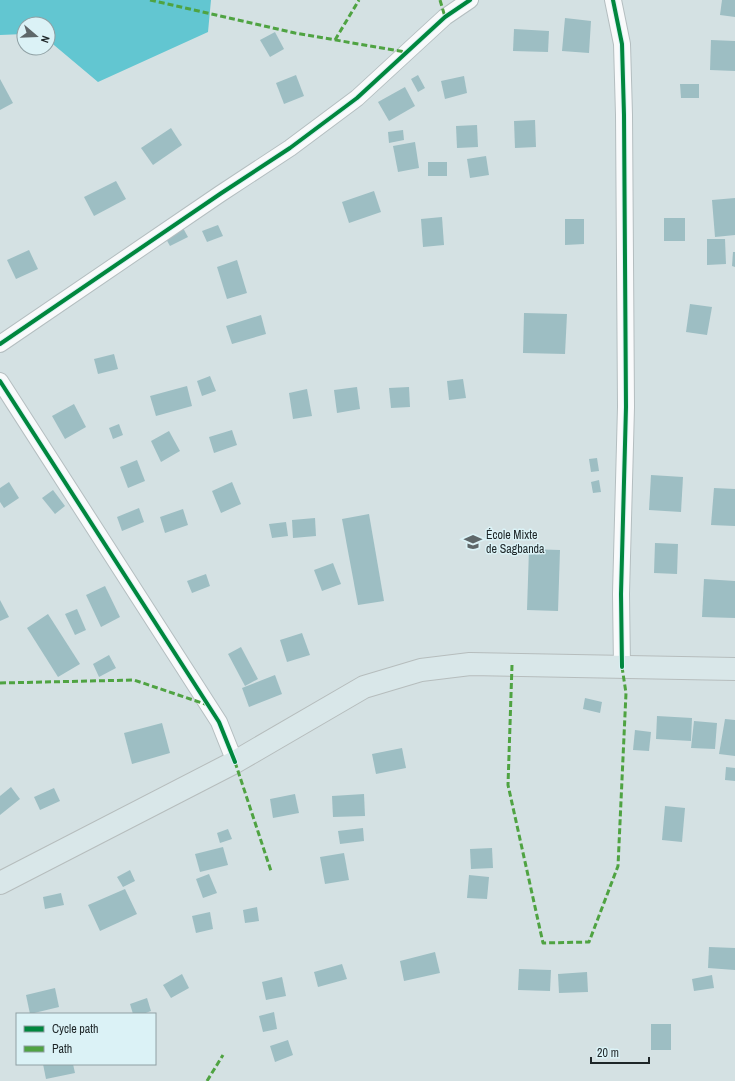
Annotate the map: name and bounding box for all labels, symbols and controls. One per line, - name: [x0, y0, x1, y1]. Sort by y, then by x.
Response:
- north arrow: [16, 16, 56, 56]
- text: N: [38, 34, 53, 45]
- place label: École Mixte de Sagbanda: [486, 527, 545, 557]
- school or university icon: École Mixte de Sagbanda: [463, 532, 483, 552]
- legend: [16, 1013, 156, 1065]
- text: Cycle path: [52, 1021, 99, 1037]
- scale bar: [591, 1039, 649, 1065]
- text: Path: [52, 1041, 72, 1057]
- text: 20 m: [597, 1045, 619, 1061]

